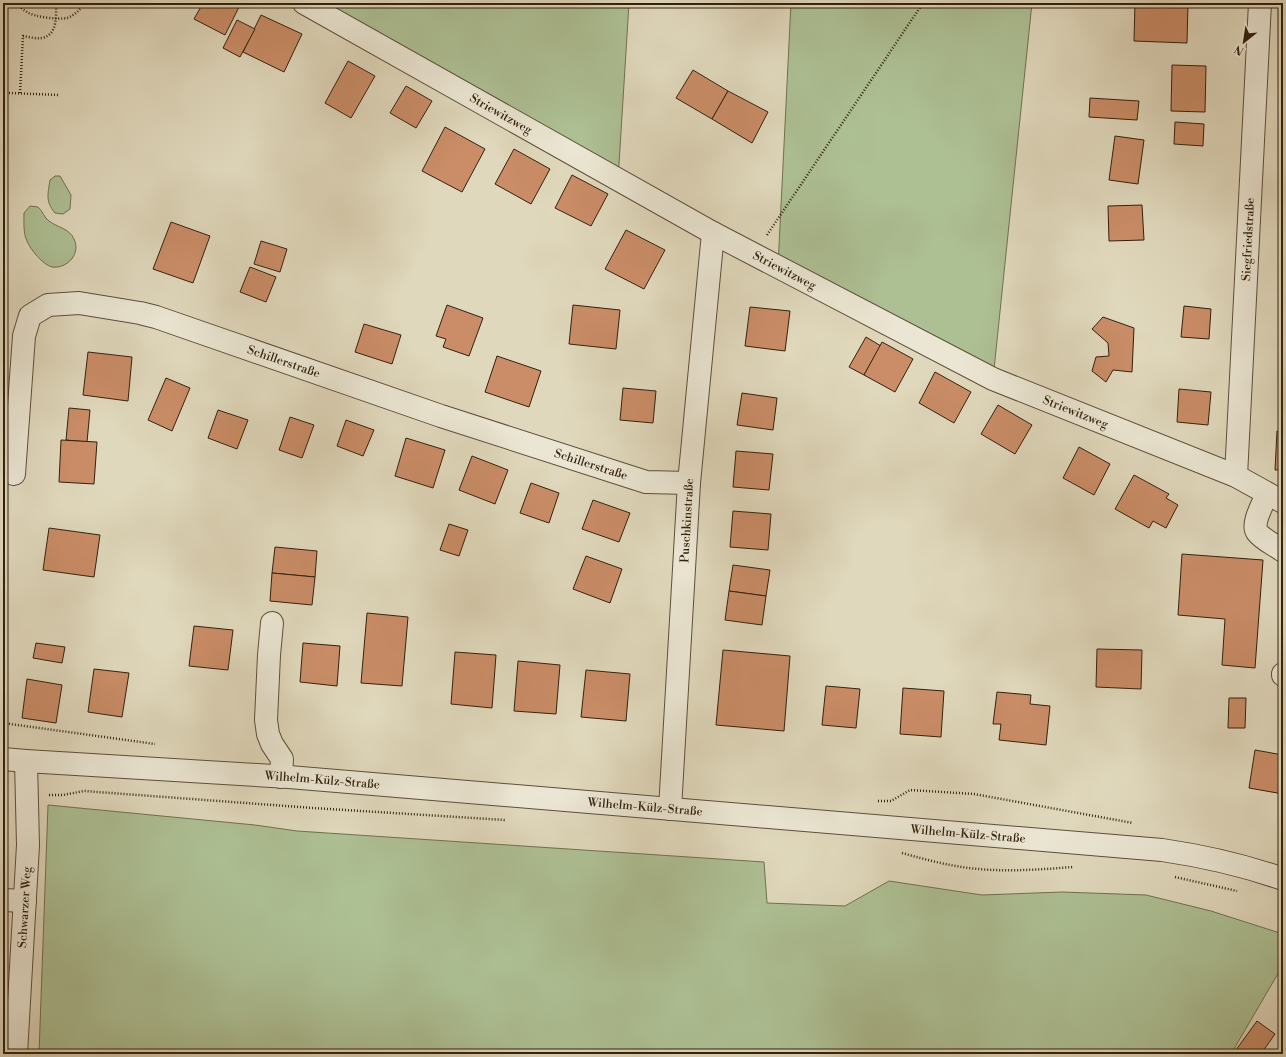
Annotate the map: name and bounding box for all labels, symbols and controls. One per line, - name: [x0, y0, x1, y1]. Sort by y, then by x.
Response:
- north arrow: [1224, 22, 1264, 62]
- text: N: [1232, 41, 1247, 58]
- street label: Striewitzweg: [467, 90, 535, 138]
- street label: Siegfriedstraße: [1238, 197, 1258, 281]
- street label: Striewitzweg: [750, 248, 819, 293]
- street label: Schillerstraße: [245, 342, 322, 381]
- street label: Striewitzweg: [1041, 392, 1111, 432]
- street label: Schillerstraße: [553, 446, 629, 483]
- street label: Puschkinstraße: [677, 478, 697, 563]
- street label: Wilhelm-Külz-Straße: [263, 768, 380, 792]
- street label: Wilhelm-Külz-Straße: [586, 794, 703, 819]
- street label: Wilhelm-Külz-Straße: [909, 821, 1026, 846]
- street label: Schwarzer Weg: [15, 865, 34, 948]

